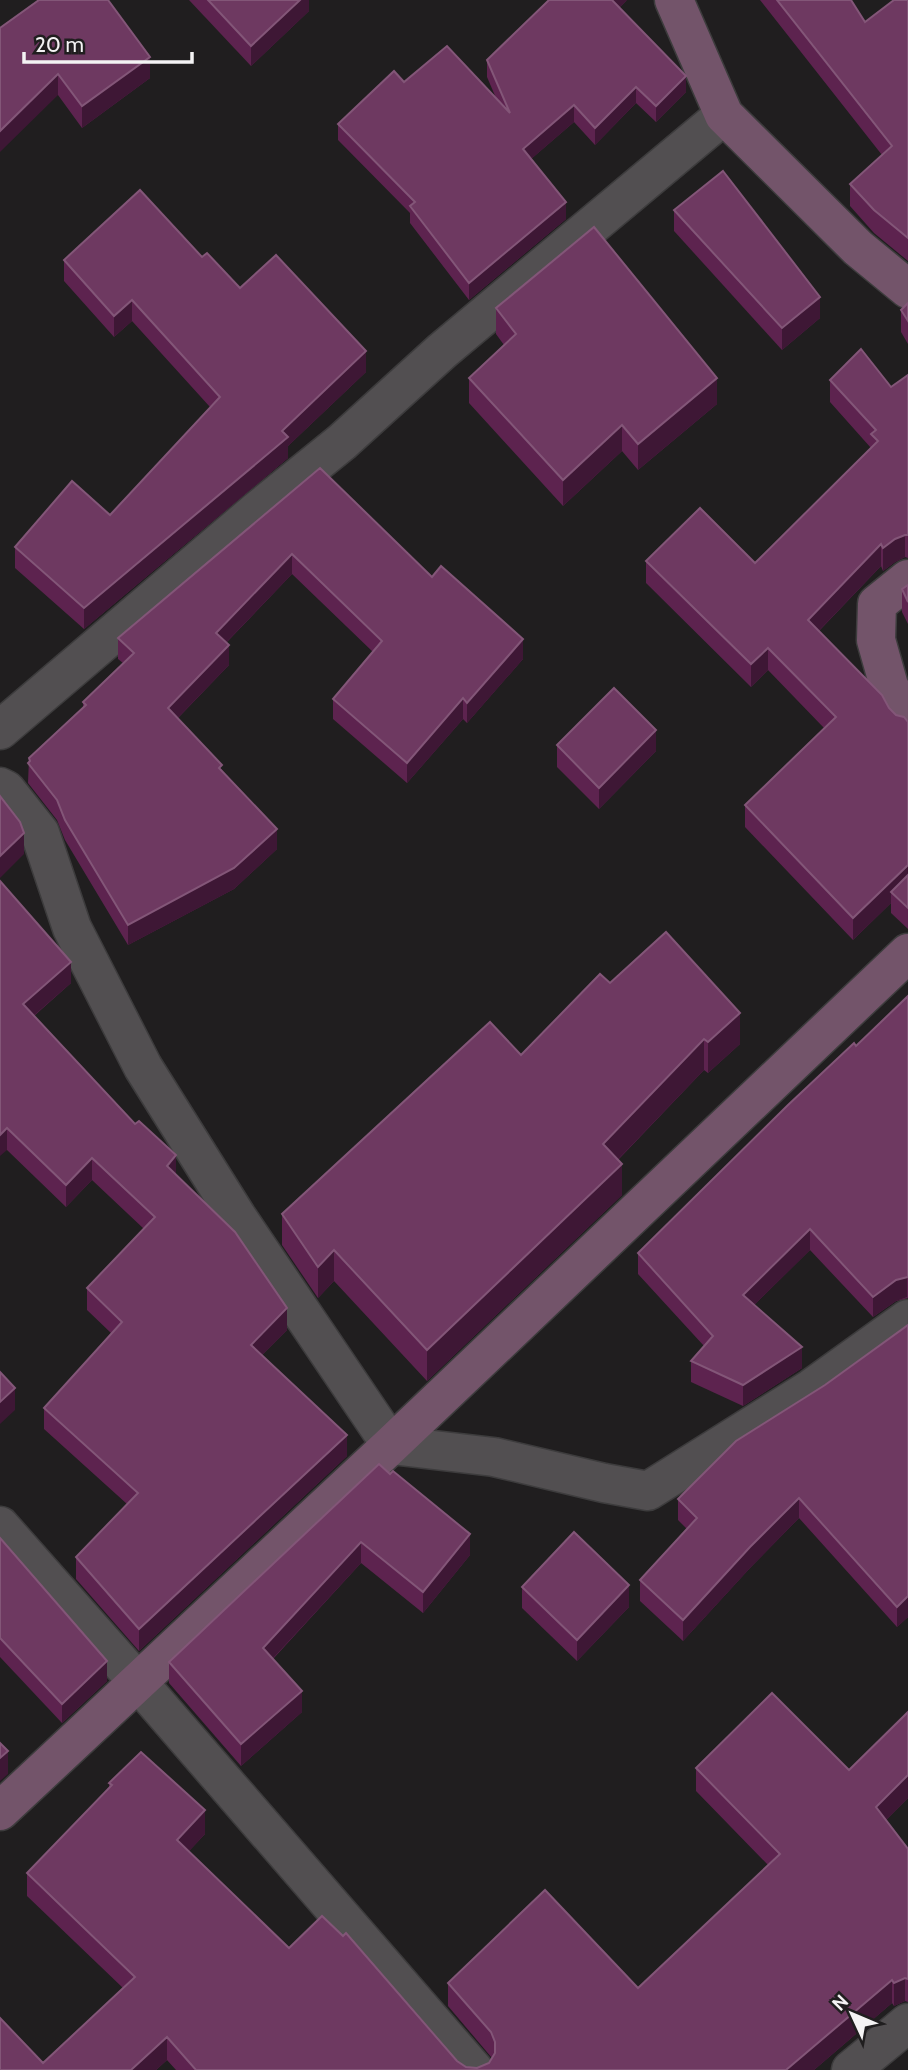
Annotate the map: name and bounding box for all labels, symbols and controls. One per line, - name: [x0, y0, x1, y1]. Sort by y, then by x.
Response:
- scale bar: [24, 21, 192, 65]
- text: 20 m: [35, 32, 84, 57]
- north arrow: [817, 1979, 887, 2049]
- text: N: [827, 1990, 853, 2015]

